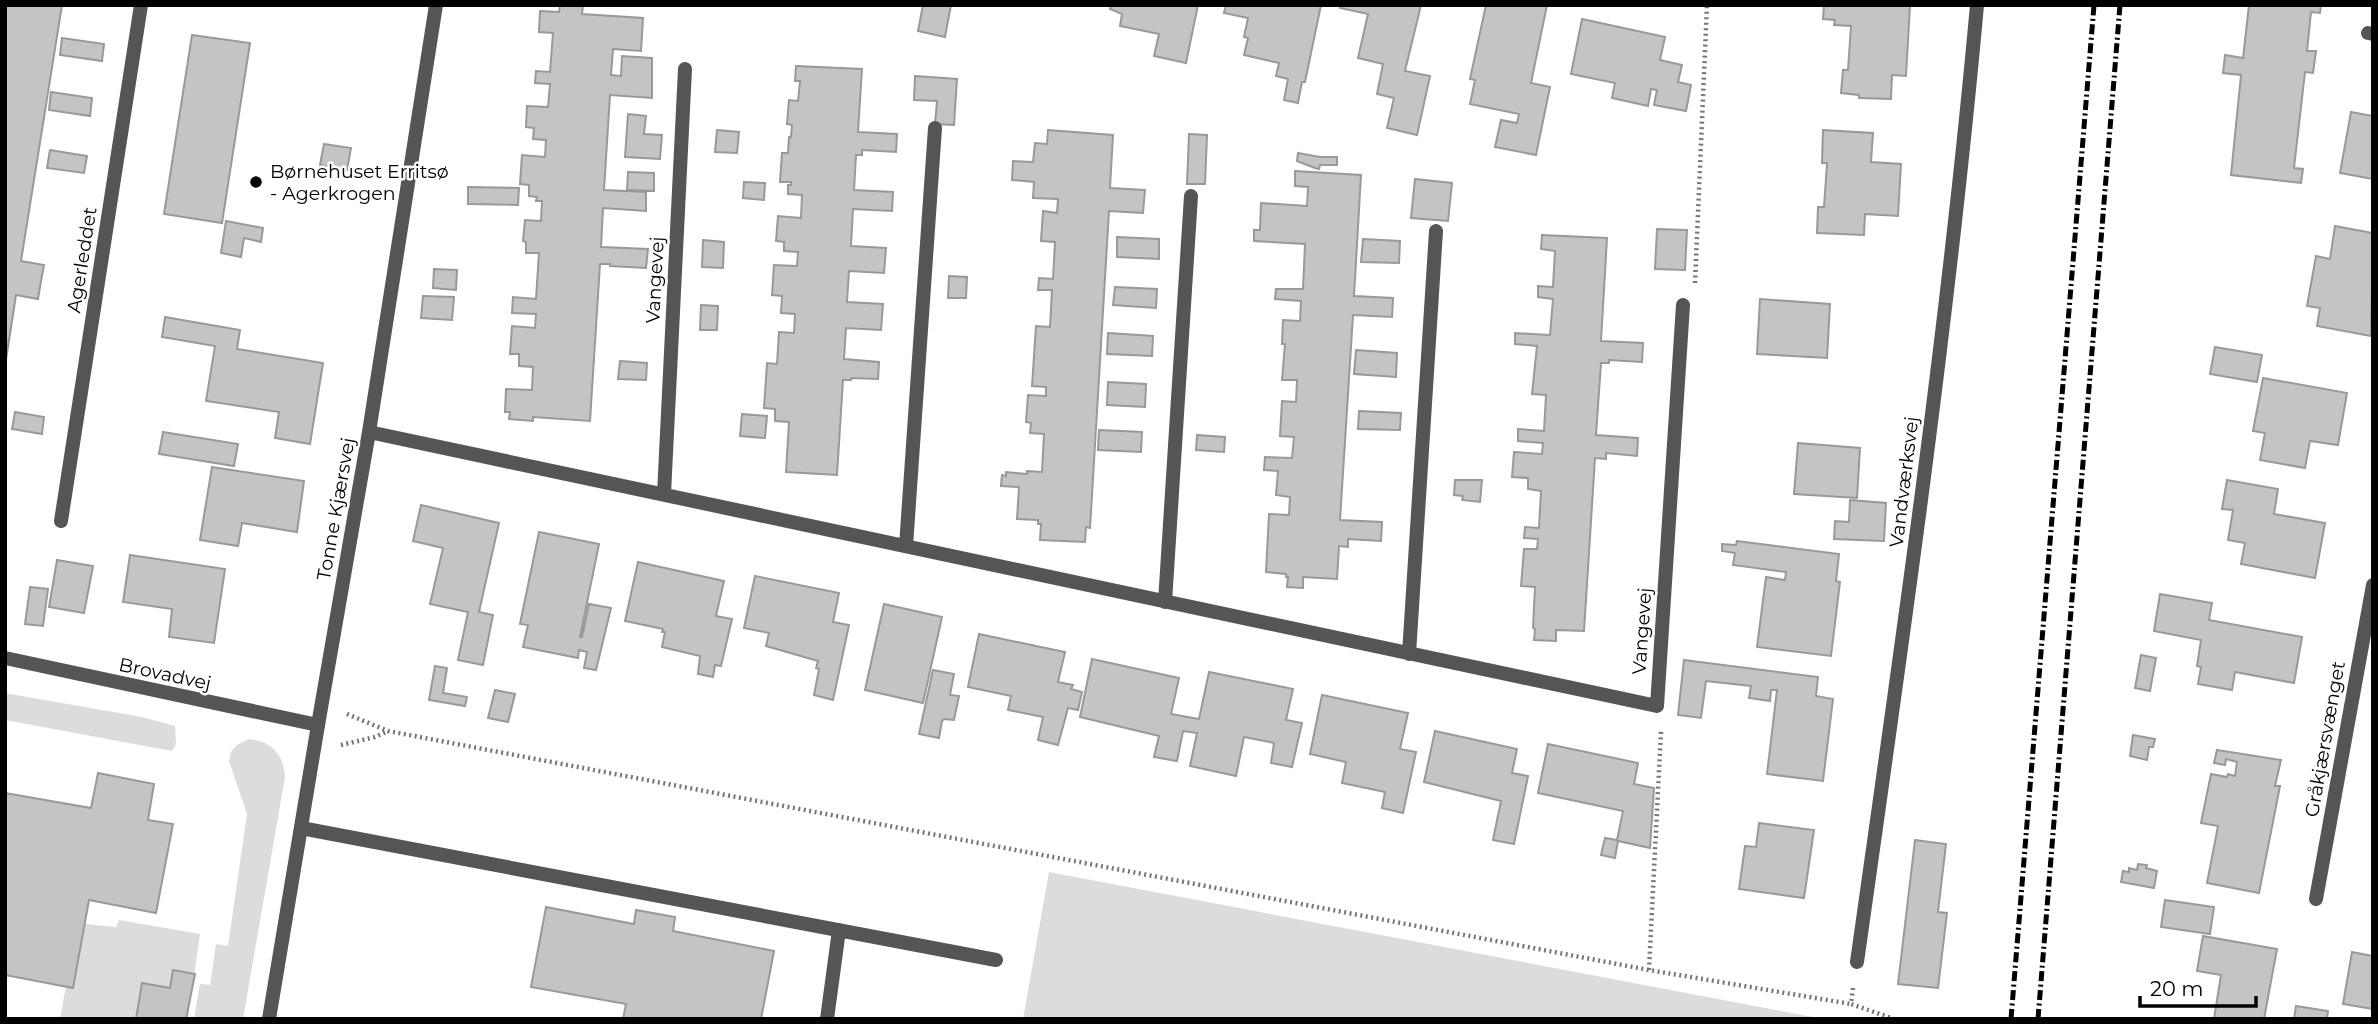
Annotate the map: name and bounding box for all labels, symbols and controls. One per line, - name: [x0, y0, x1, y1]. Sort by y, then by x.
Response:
- place label: Børnehuset Erritsø - Agerkrogen: [270, 160, 449, 205]
- marker: Børnehuset Erritsø - Agerkrogen: [248, 174, 264, 190]
- street label: Agerleddet: [62, 205, 102, 315]
- street label: Vangevej: [641, 236, 669, 324]
- street label: Vandværksvej: [1885, 415, 1923, 549]
- street label: Tonne Kjærsvej: [312, 436, 360, 582]
- street label: Vangevej: [1627, 587, 1657, 675]
- street label: Brovadvej: [117, 653, 213, 695]
- street label: Gråkjærsvænget: [2300, 659, 2350, 819]
- scale bar: [2140, 964, 2256, 1008]
- text: 20 m: [2150, 976, 2204, 1001]

